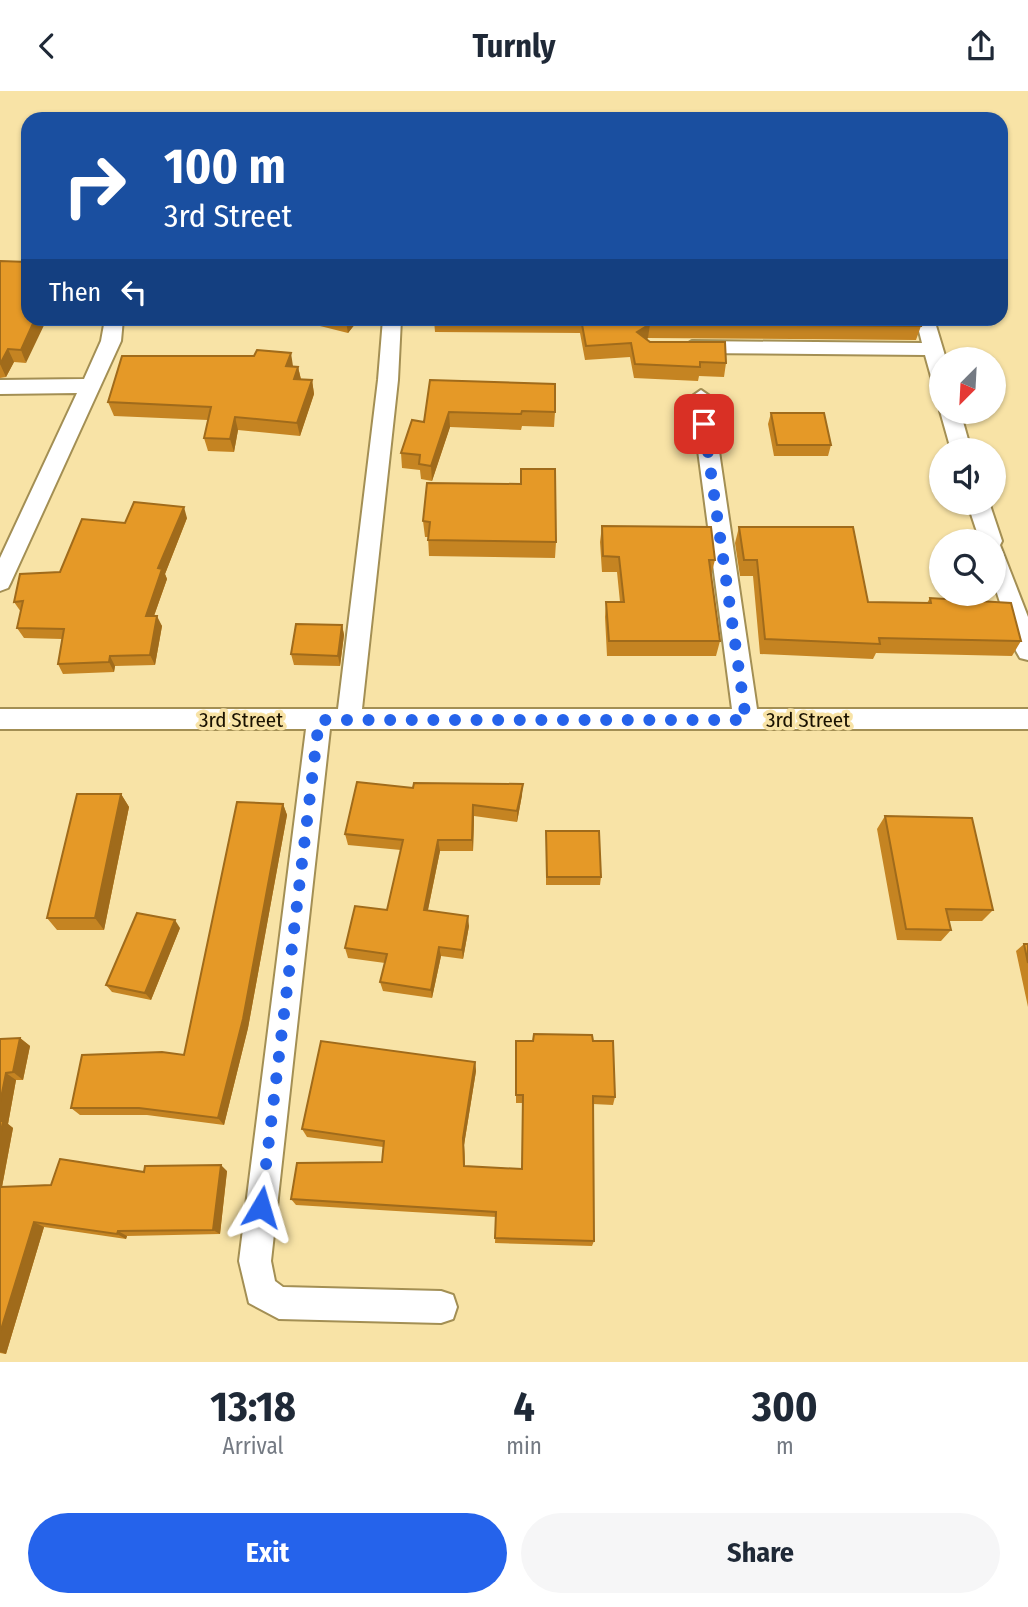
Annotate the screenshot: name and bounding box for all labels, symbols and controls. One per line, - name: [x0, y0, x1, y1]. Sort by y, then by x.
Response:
- icon: back: [28, 27, 66, 65]
- text: Turnly: [472, 27, 556, 65]
- icon: share: [962, 27, 1000, 65]
- text: 100 m: [164, 137, 286, 196]
- icon: right: [49, 140, 140, 231]
- text: 3rd Street: [164, 197, 292, 235]
- icon: left: [115, 273, 153, 311]
- text: Then: [49, 277, 101, 308]
- north arrow: [929, 347, 1006, 423]
- map controls: [929, 347, 1006, 606]
- pin: [674, 394, 734, 454]
- icon: arrive: [685, 405, 723, 443]
- button: sound: [929, 438, 1006, 515]
- button: search: [929, 529, 1006, 606]
- street label: 3rd Street: [199, 707, 283, 733]
- street label: 3rd Street: [766, 707, 850, 733]
- position arrow: [224, 1170, 298, 1244]
- text: 13:18: [210, 1382, 296, 1432]
- text: 4: [513, 1382, 535, 1432]
- text: 300: [752, 1382, 818, 1432]
- text: Arrival: [223, 1432, 284, 1460]
- text: min: [506, 1432, 542, 1460]
- text: m: [776, 1432, 794, 1460]
- button: Exit: [28, 1513, 507, 1593]
- button: Share: [521, 1513, 1000, 1593]

